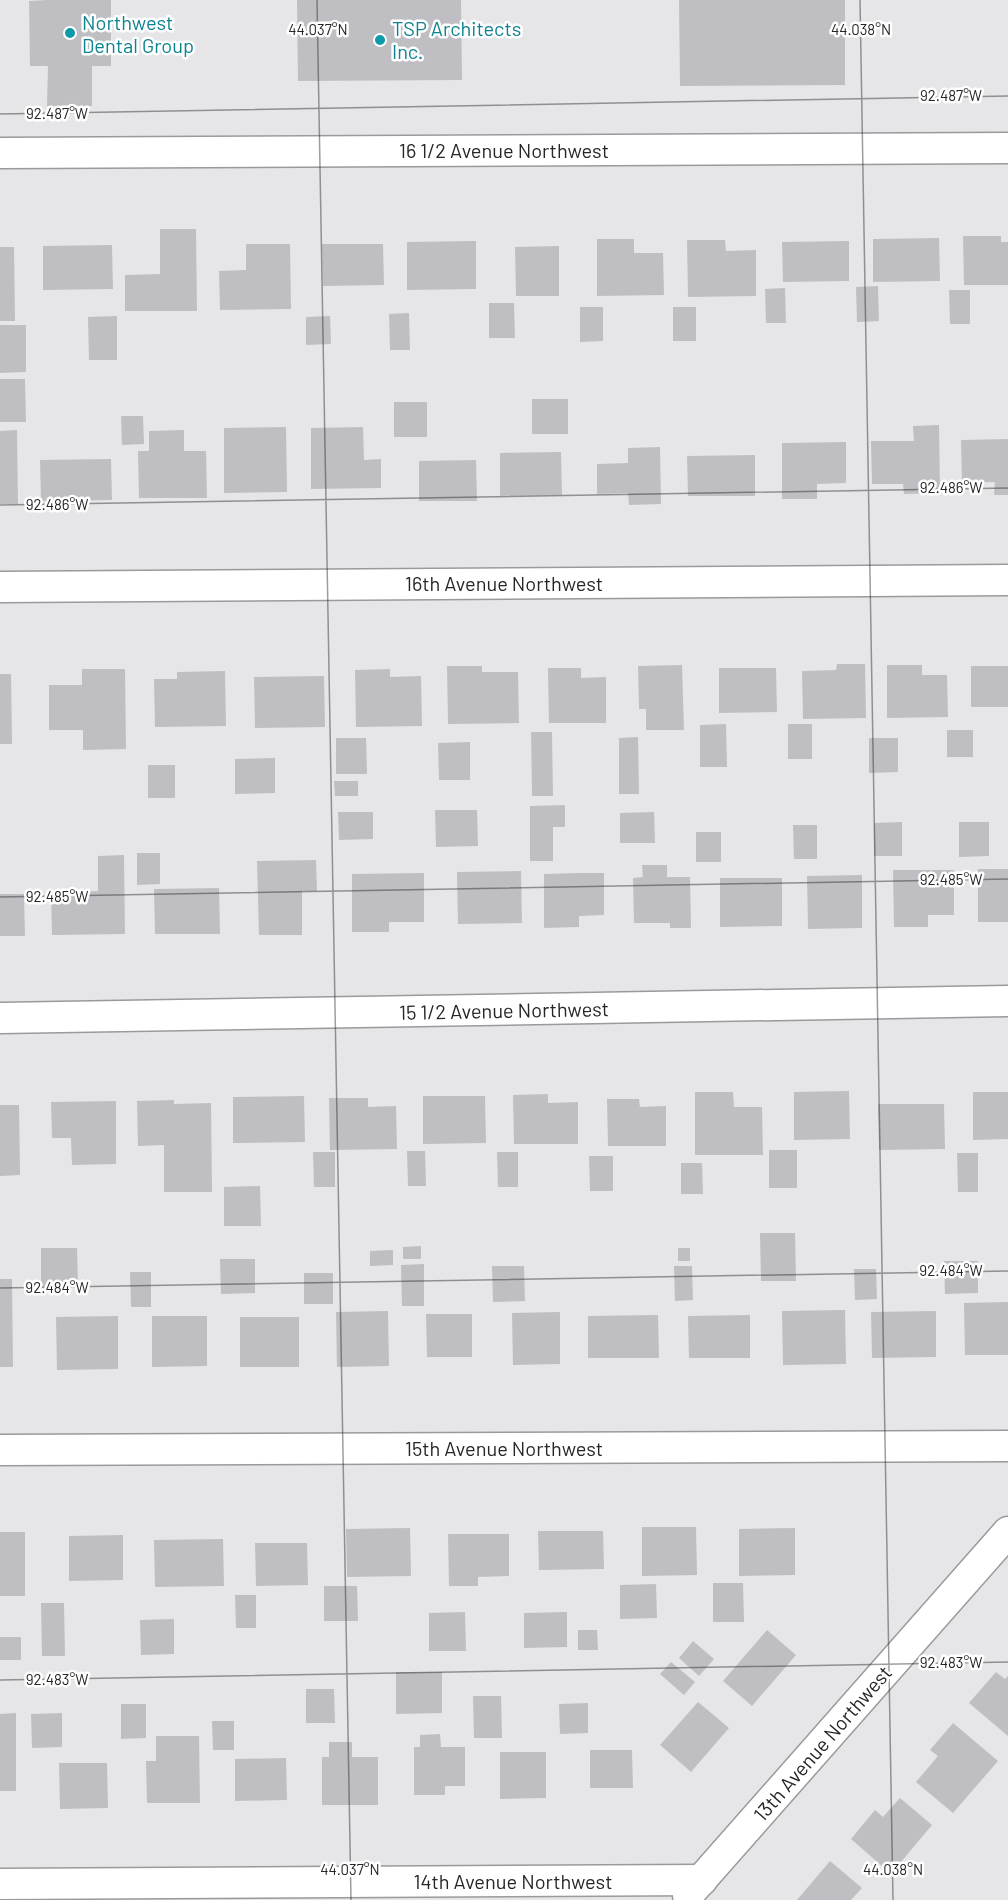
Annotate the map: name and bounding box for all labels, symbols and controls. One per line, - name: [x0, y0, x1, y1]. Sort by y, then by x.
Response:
- place label: Northwest Dental Group: [82, 10, 194, 57]
- place label: TSP Architects Inc.: [392, 16, 521, 63]
- text: 44.037°N: [288, 20, 348, 38]
- text: 44.038°N: [831, 20, 891, 38]
- marker: Northwest Dental Group: [63, 26, 77, 40]
- marker: TSP Architects Inc.: [373, 33, 387, 47]
- text: 92.487°W: [920, 86, 982, 104]
- text: 92.487°W: [26, 104, 88, 122]
- street label: 16 1/2 Avenue Northwest: [399, 138, 609, 162]
- text: 92.486°W: [920, 478, 982, 496]
- text: 92.486°W: [26, 495, 88, 513]
- street label: 16th Avenue Northwest: [405, 571, 603, 595]
- text: 92.485°W: [920, 870, 982, 888]
- text: 92.485°W: [26, 887, 88, 905]
- street label: 15 1/2 Avenue Northwest: [399, 996, 609, 1024]
- text: 92.484°W: [919, 1261, 983, 1279]
- text: 92.484°W: [25, 1278, 89, 1296]
- street label: 15th Avenue Northwest: [405, 1436, 603, 1460]
- text: 92.483°W: [920, 1653, 982, 1671]
- street label: 13th Avenue Northwest: [748, 1660, 896, 1826]
- text: 92.483°W: [26, 1670, 88, 1688]
- text: 44.037°N: [320, 1860, 380, 1878]
- text: 44.038°N: [863, 1860, 923, 1878]
- street label: 14th Avenue Northwest: [414, 1869, 612, 1893]

